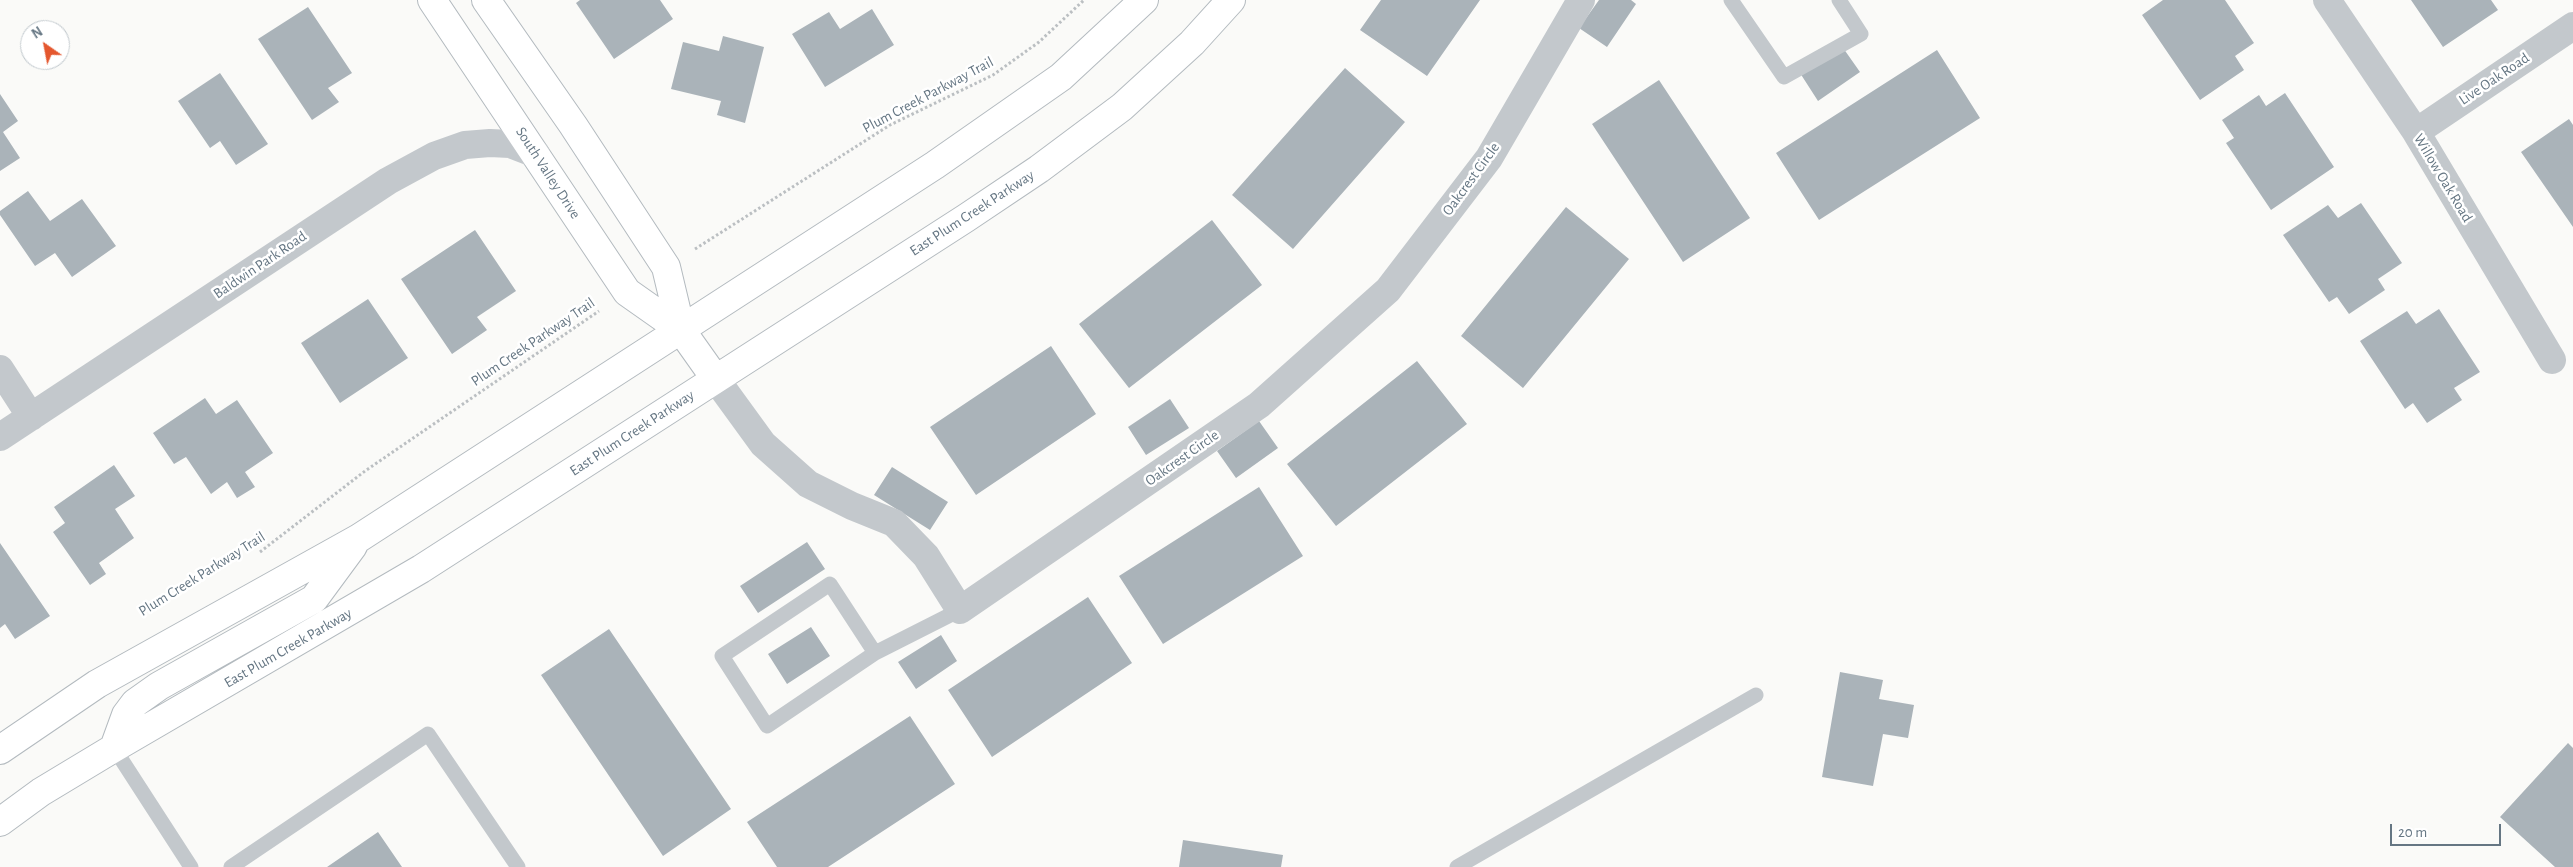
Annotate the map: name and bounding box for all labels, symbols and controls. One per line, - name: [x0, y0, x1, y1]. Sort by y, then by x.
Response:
- north arrow: [20, 20, 70, 70]
- text: N: [29, 25, 45, 42]
- street label: Live Oak Road: [2455, 49, 2533, 109]
- street label: Plum Creek Parkway Trail: [859, 53, 997, 137]
- street label: South Valley Drive: [512, 124, 584, 222]
- street label: Willow Oak Road: [2410, 131, 2476, 225]
- street label: Oakcrest Circle: [1438, 139, 1504, 219]
- street label: East Plum Creek Parkway: [906, 166, 1038, 260]
- street label: Baldwin Park Road: [210, 227, 310, 303]
- street label: Plum Creek Parkway Trail: [468, 294, 598, 390]
- street label: East Plum Creek Parkway: [566, 386, 698, 480]
- street label: Oakcrest Circle: [1142, 426, 1222, 490]
- street label: Plum Creek Parkway Trail: [135, 528, 269, 620]
- street label: East Plum Creek Parkway: [221, 604, 355, 692]
- scale bar: [2393, 814, 2504, 846]
- text: 20 m: [2398, 825, 2427, 840]

